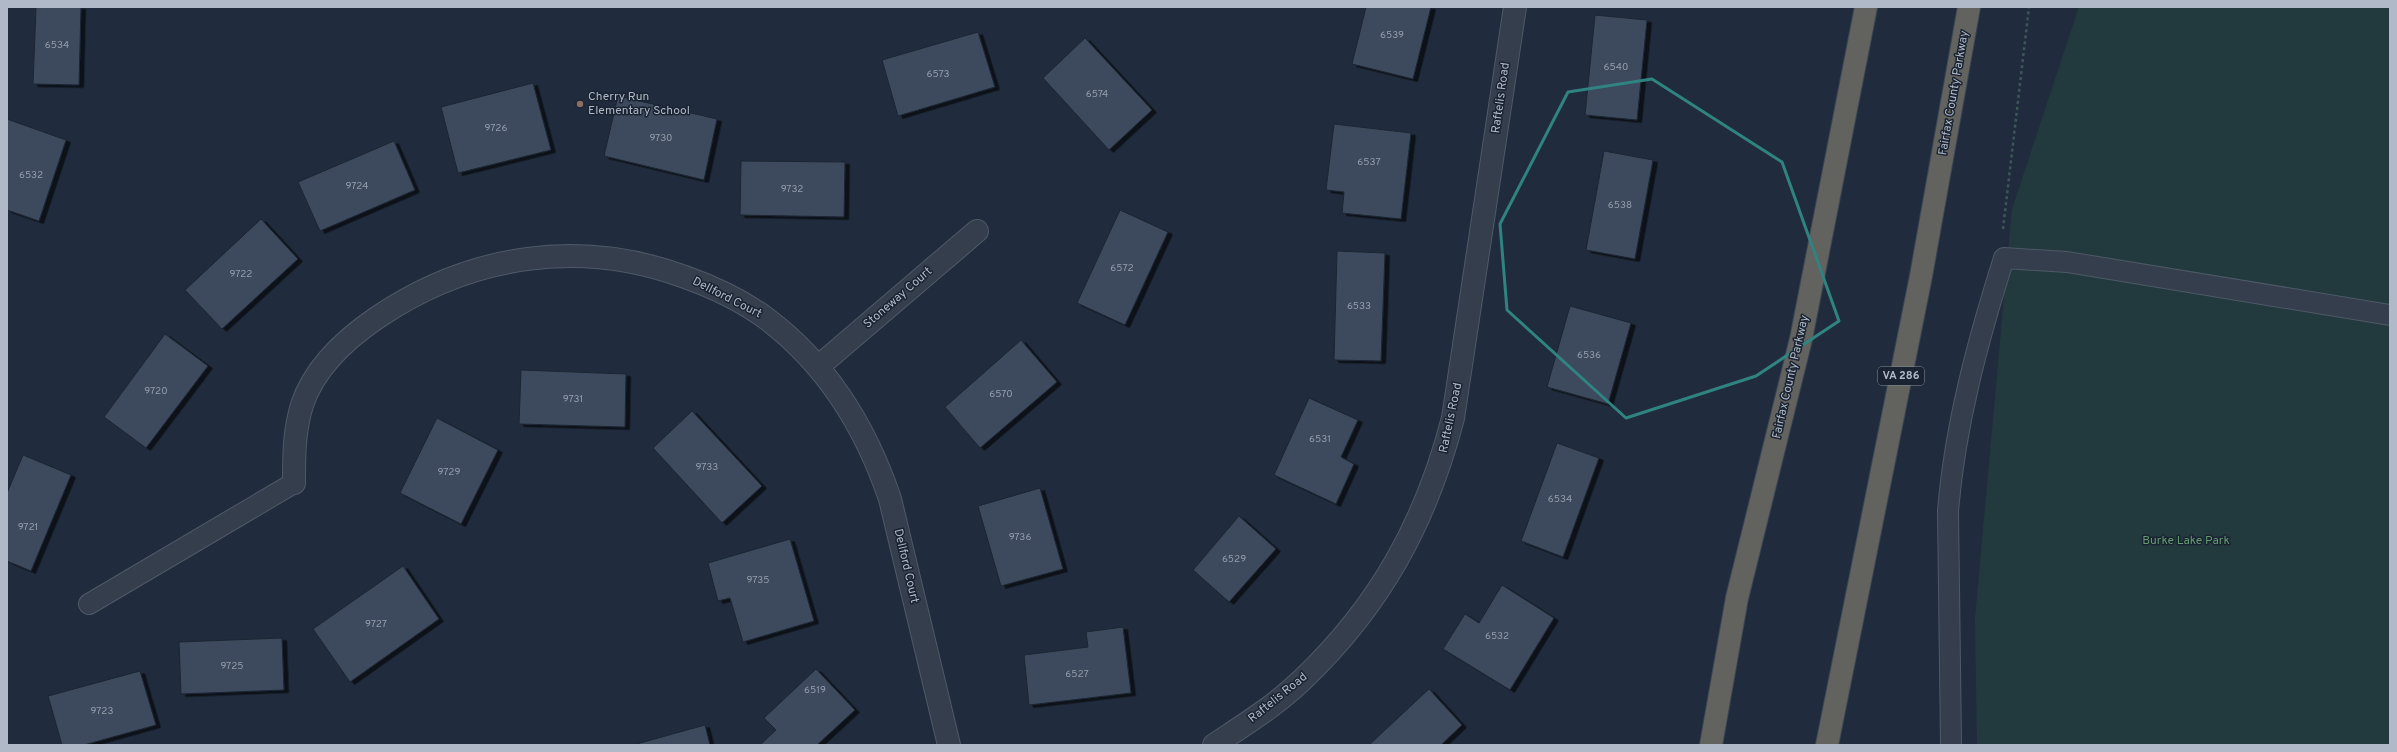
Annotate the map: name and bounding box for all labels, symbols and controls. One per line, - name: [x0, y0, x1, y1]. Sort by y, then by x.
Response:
- house number: 6539: [1380, 29, 1404, 42]
- street label: Fairfax County Parkway: [1935, 29, 1973, 157]
- house number: 6534: [45, 39, 69, 52]
- street label: Raftelis Road: [1488, 61, 1514, 135]
- house number: 6540: [1603, 61, 1629, 74]
- house number: 6573: [926, 68, 950, 81]
- house number: 6574: [1086, 88, 1108, 101]
- place label: Cherry Run Elementary School: [588, 89, 690, 119]
- marker: Cherry Run Elementary School: [575, 99, 585, 109]
- house number: 9726: [485, 122, 507, 135]
- house number: 9730: [649, 132, 673, 145]
- house number: 6537: [1357, 156, 1381, 169]
- house number: 6532: [19, 169, 43, 182]
- house number: 9724: [346, 180, 368, 193]
- house number: 9732: [781, 183, 803, 196]
- house number: 6538: [1608, 199, 1632, 212]
- house number: 6572: [1110, 262, 1134, 275]
- street label: Stoneway Court: [860, 264, 936, 332]
- house number: 9722: [230, 268, 252, 281]
- street label: Dellford Court: [690, 274, 764, 322]
- house number: 6533: [1347, 300, 1371, 313]
- street label: Fairfax County Parkway: [1769, 314, 1813, 440]
- house number: 6536: [1577, 349, 1601, 362]
- road number: VA 286: [1878, 367, 1924, 385]
- street label: Raftelis Road: [1436, 381, 1466, 455]
- house number: 9720: [144, 385, 168, 398]
- house number: 6570: [989, 388, 1013, 401]
- house number: 9731: [563, 393, 583, 406]
- house number: 6531: [1309, 433, 1331, 446]
- house number: 9733: [696, 461, 718, 474]
- house number: 9729: [438, 466, 460, 479]
- house number: 6534: [1548, 493, 1572, 506]
- house number: 9721: [18, 521, 38, 534]
- street label: Dellford Court: [890, 527, 922, 605]
- house number: 9736: [1009, 531, 1031, 544]
- park label: Burke Lake Park: [2142, 533, 2230, 549]
- house number: 6529: [1222, 553, 1246, 566]
- house number: 9735: [747, 574, 769, 587]
- house number: 9727: [365, 618, 387, 631]
- house number: 6532: [1485, 630, 1509, 643]
- house number: 9725: [220, 660, 244, 673]
- house number: 6527: [1065, 668, 1089, 681]
- street label: Raftelis Road: [1245, 669, 1311, 727]
- house number: 6519: [804, 684, 826, 697]
- house number: 9723: [91, 705, 113, 718]

